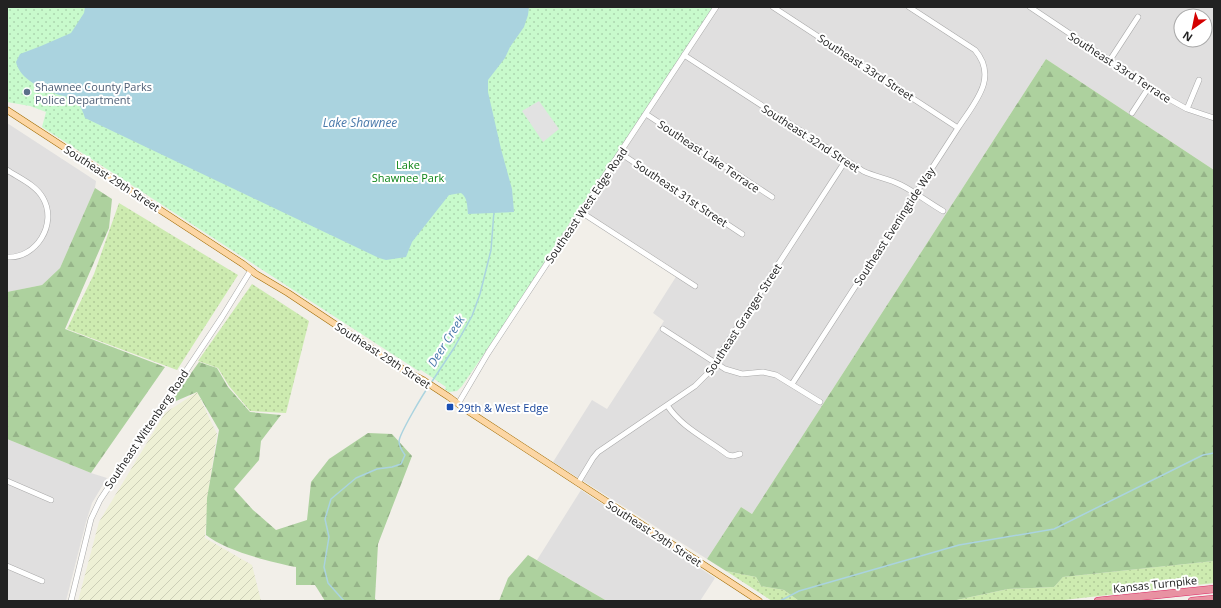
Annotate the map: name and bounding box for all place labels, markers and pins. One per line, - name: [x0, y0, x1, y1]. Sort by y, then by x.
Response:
- place label: Shawnee County Parks Police Department: [35, 79, 152, 107]
- marker: Shawnee County Parks Police Department: [22, 87, 32, 97]
- place label: 29th & West Edge: [458, 400, 548, 415]
- marker: 29th & West Edge: [445, 402, 455, 412]

